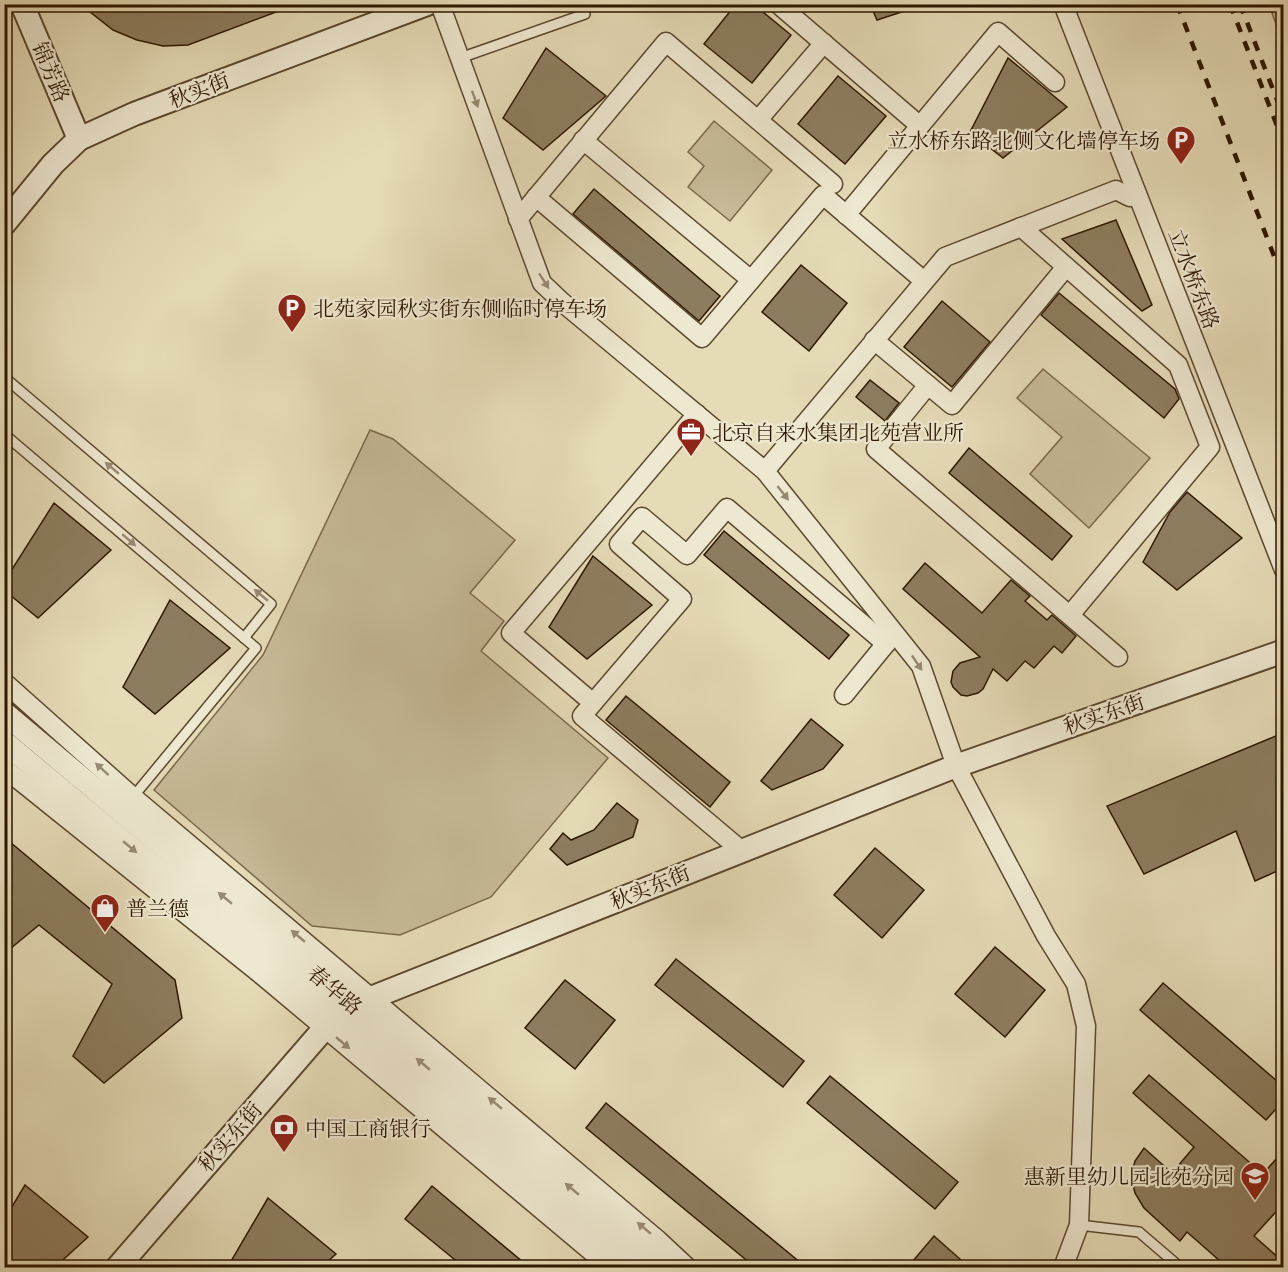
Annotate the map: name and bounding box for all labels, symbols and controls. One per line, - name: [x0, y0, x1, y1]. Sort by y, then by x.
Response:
- street label: 锦芳路: [26, 38, 76, 106]
- street label: 秋实街: [165, 66, 233, 114]
- one-way arrow: [470, 90, 480, 108]
- parking icon: 立水桥东路北侧文化墙停车场: [1165, 124, 1197, 166]
- place label: 立水桥东路北侧文化墙停车场: [887, 127, 1160, 154]
- street label: 立水桥东路: [1163, 225, 1225, 333]
- one-way arrow: [538, 272, 549, 289]
- parking icon: 北苑家园秋实街东侧临时停车场: [276, 292, 308, 334]
- place label: 北苑家园秋实街东侧临时停车场: [313, 295, 607, 322]
- office icon: 北京自来水集团北苑营业所: [675, 416, 707, 458]
- place label: 北京自来水集团北苑营业所: [712, 419, 964, 446]
- one-way arrow: [104, 462, 120, 475]
- one-way arrow: [776, 486, 788, 501]
- one-way arrow: [121, 533, 136, 546]
- one-way arrow: [253, 588, 269, 601]
- one-way arrow: [911, 654, 922, 671]
- street label: 秋实东街: [1060, 688, 1148, 740]
- one-way arrow: [94, 762, 109, 776]
- one-way arrow: [122, 840, 138, 853]
- street label: 秋实东街: [606, 859, 694, 915]
- shop icon: 普兰德: [89, 892, 121, 934]
- one-way arrow: [218, 892, 233, 905]
- place label: 普兰德: [126, 895, 189, 922]
- one-way arrow: [290, 930, 306, 943]
- street label: 春华路: [302, 959, 368, 1021]
- one-way arrow: [335, 1036, 350, 1049]
- one-way arrow: [416, 1058, 431, 1071]
- street label: 秋实东街: [192, 1096, 268, 1178]
- one-way arrow: [488, 1097, 503, 1110]
- bank icon: 中国工商银行: [268, 1112, 300, 1154]
- place label: 中国工商银行: [305, 1115, 431, 1142]
- school or university icon: 惠新里幼儿园北苑分园: [1239, 1160, 1271, 1202]
- place label: 惠新里幼儿园北苑分园: [1024, 1163, 1234, 1190]
- one-way arrow: [564, 1183, 580, 1196]
- one-way arrow: [636, 1222, 652, 1235]

